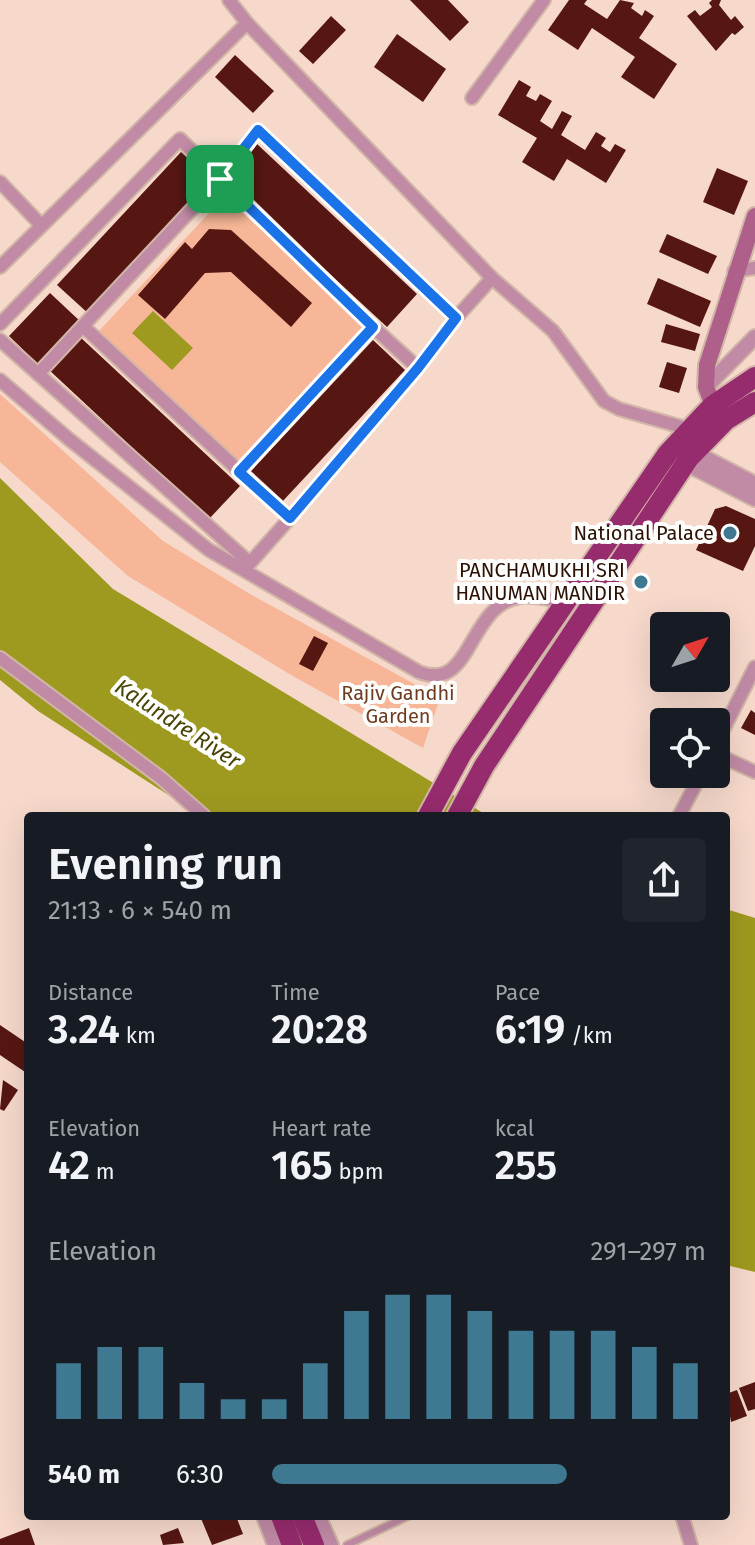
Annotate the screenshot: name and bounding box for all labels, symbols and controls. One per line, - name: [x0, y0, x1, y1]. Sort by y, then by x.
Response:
- pin: [186, 145, 254, 213]
- icon: arrive: [198, 157, 242, 201]
- place label: National Palace: [573, 521, 714, 545]
- marker: National Palace: [721, 524, 739, 542]
- place label: PANCHAMUKHI SRI HANUMAN MANDIR: [456, 558, 625, 605]
- marker: PANCHAMUKHI SRI HANUMAN MANDIR: [632, 573, 650, 591]
- north arrow: [650, 612, 730, 692]
- map controls: [650, 612, 730, 788]
- water label: Kalundre River: [110, 673, 246, 774]
- park label: Rajiv Gandhi Garden: [341, 681, 455, 728]
- button: locate: [650, 708, 730, 788]
- text: Evening run: [48, 838, 283, 891]
- button: share: [622, 838, 706, 922]
- text: 21:13 · 6 × 540 m: [48, 895, 232, 926]
- text: Distance: [48, 979, 133, 1006]
- text: Time: [271, 979, 320, 1006]
- text: Pace: [495, 979, 540, 1006]
- text: 3.24: [48, 1006, 120, 1054]
- text: 20:28: [271, 1006, 368, 1054]
- text: 6:19: [495, 1006, 565, 1054]
- text: km: [120, 1022, 156, 1049]
- text: /km: [565, 1022, 613, 1049]
- text: Elevation: [48, 1115, 140, 1142]
- text: Heart rate: [271, 1115, 372, 1142]
- text: kcal: [495, 1115, 534, 1142]
- text: 42: [48, 1142, 90, 1190]
- text: 165: [271, 1142, 333, 1190]
- text: 255: [495, 1142, 557, 1190]
- text: m: [90, 1158, 115, 1185]
- text: bpm: [333, 1158, 384, 1185]
- text: Elevation: [48, 1236, 157, 1267]
- text: 291–297 m: [590, 1236, 706, 1267]
- text: 540 m: [48, 1459, 120, 1490]
- text: 6:30: [176, 1459, 224, 1490]

